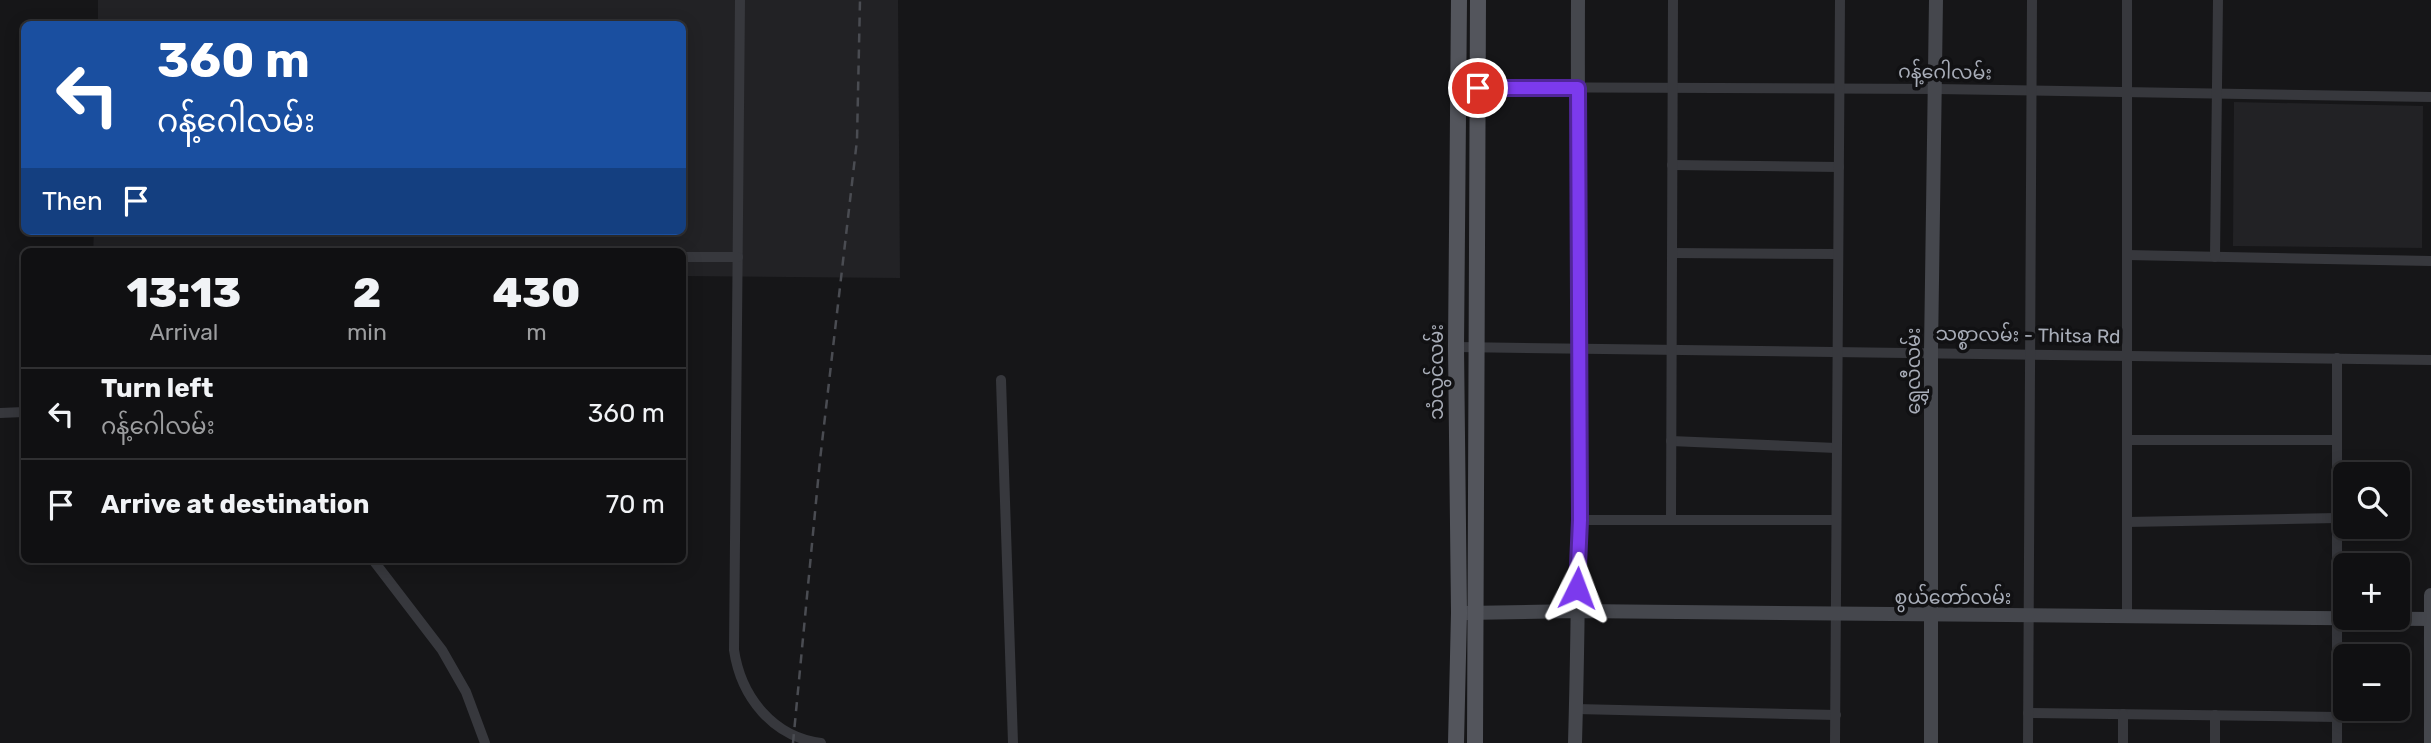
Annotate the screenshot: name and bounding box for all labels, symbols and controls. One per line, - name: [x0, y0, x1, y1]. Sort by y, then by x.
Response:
- text: 360 m: [157, 31, 310, 89]
- icon: left: [42, 49, 133, 140]
- street label: ဂန့်ဂေါလမ်း: [1898, 57, 1992, 88]
- pin: [1448, 58, 1508, 118]
- icon: arrive: [1459, 69, 1497, 107]
- text: ဂန့်ဂေါလမ်း: [157, 102, 315, 140]
- icon: arrive: [117, 182, 155, 220]
- text: Then: [42, 186, 103, 217]
- text: 13:13: [127, 268, 241, 318]
- text: 2: [353, 268, 381, 318]
- text: 430: [492, 268, 580, 318]
- text: Arrival: [149, 318, 218, 346]
- text: min: [347, 318, 387, 346]
- text: m: [526, 318, 547, 346]
- street label: သစ္စာလမ်း - Thitsa Rd: [1935, 319, 2121, 353]
- street label: သံလွင်လမ်း: [1422, 324, 1452, 420]
- street label: ရွှေလီလမ်း: [1899, 327, 1929, 415]
- text: Turn left: [101, 373, 213, 404]
- icon: left: [42, 395, 80, 433]
- text: 360 m: [588, 398, 665, 429]
- text: ဂန့်ဂေါလမ်း: [101, 412, 215, 440]
- map controls: [2333, 462, 2410, 721]
- button: search: [2333, 462, 2410, 539]
- icon: arrive: [42, 486, 80, 524]
- text: Arrive at destination: [101, 489, 369, 520]
- text: 70 m: [606, 489, 665, 520]
- position arrow: [1540, 551, 1614, 625]
- button: +: [2333, 553, 2410, 630]
- street label: စွယ်တော်လမ်း: [1895, 583, 2011, 613]
- button: −: [2333, 644, 2410, 721]

